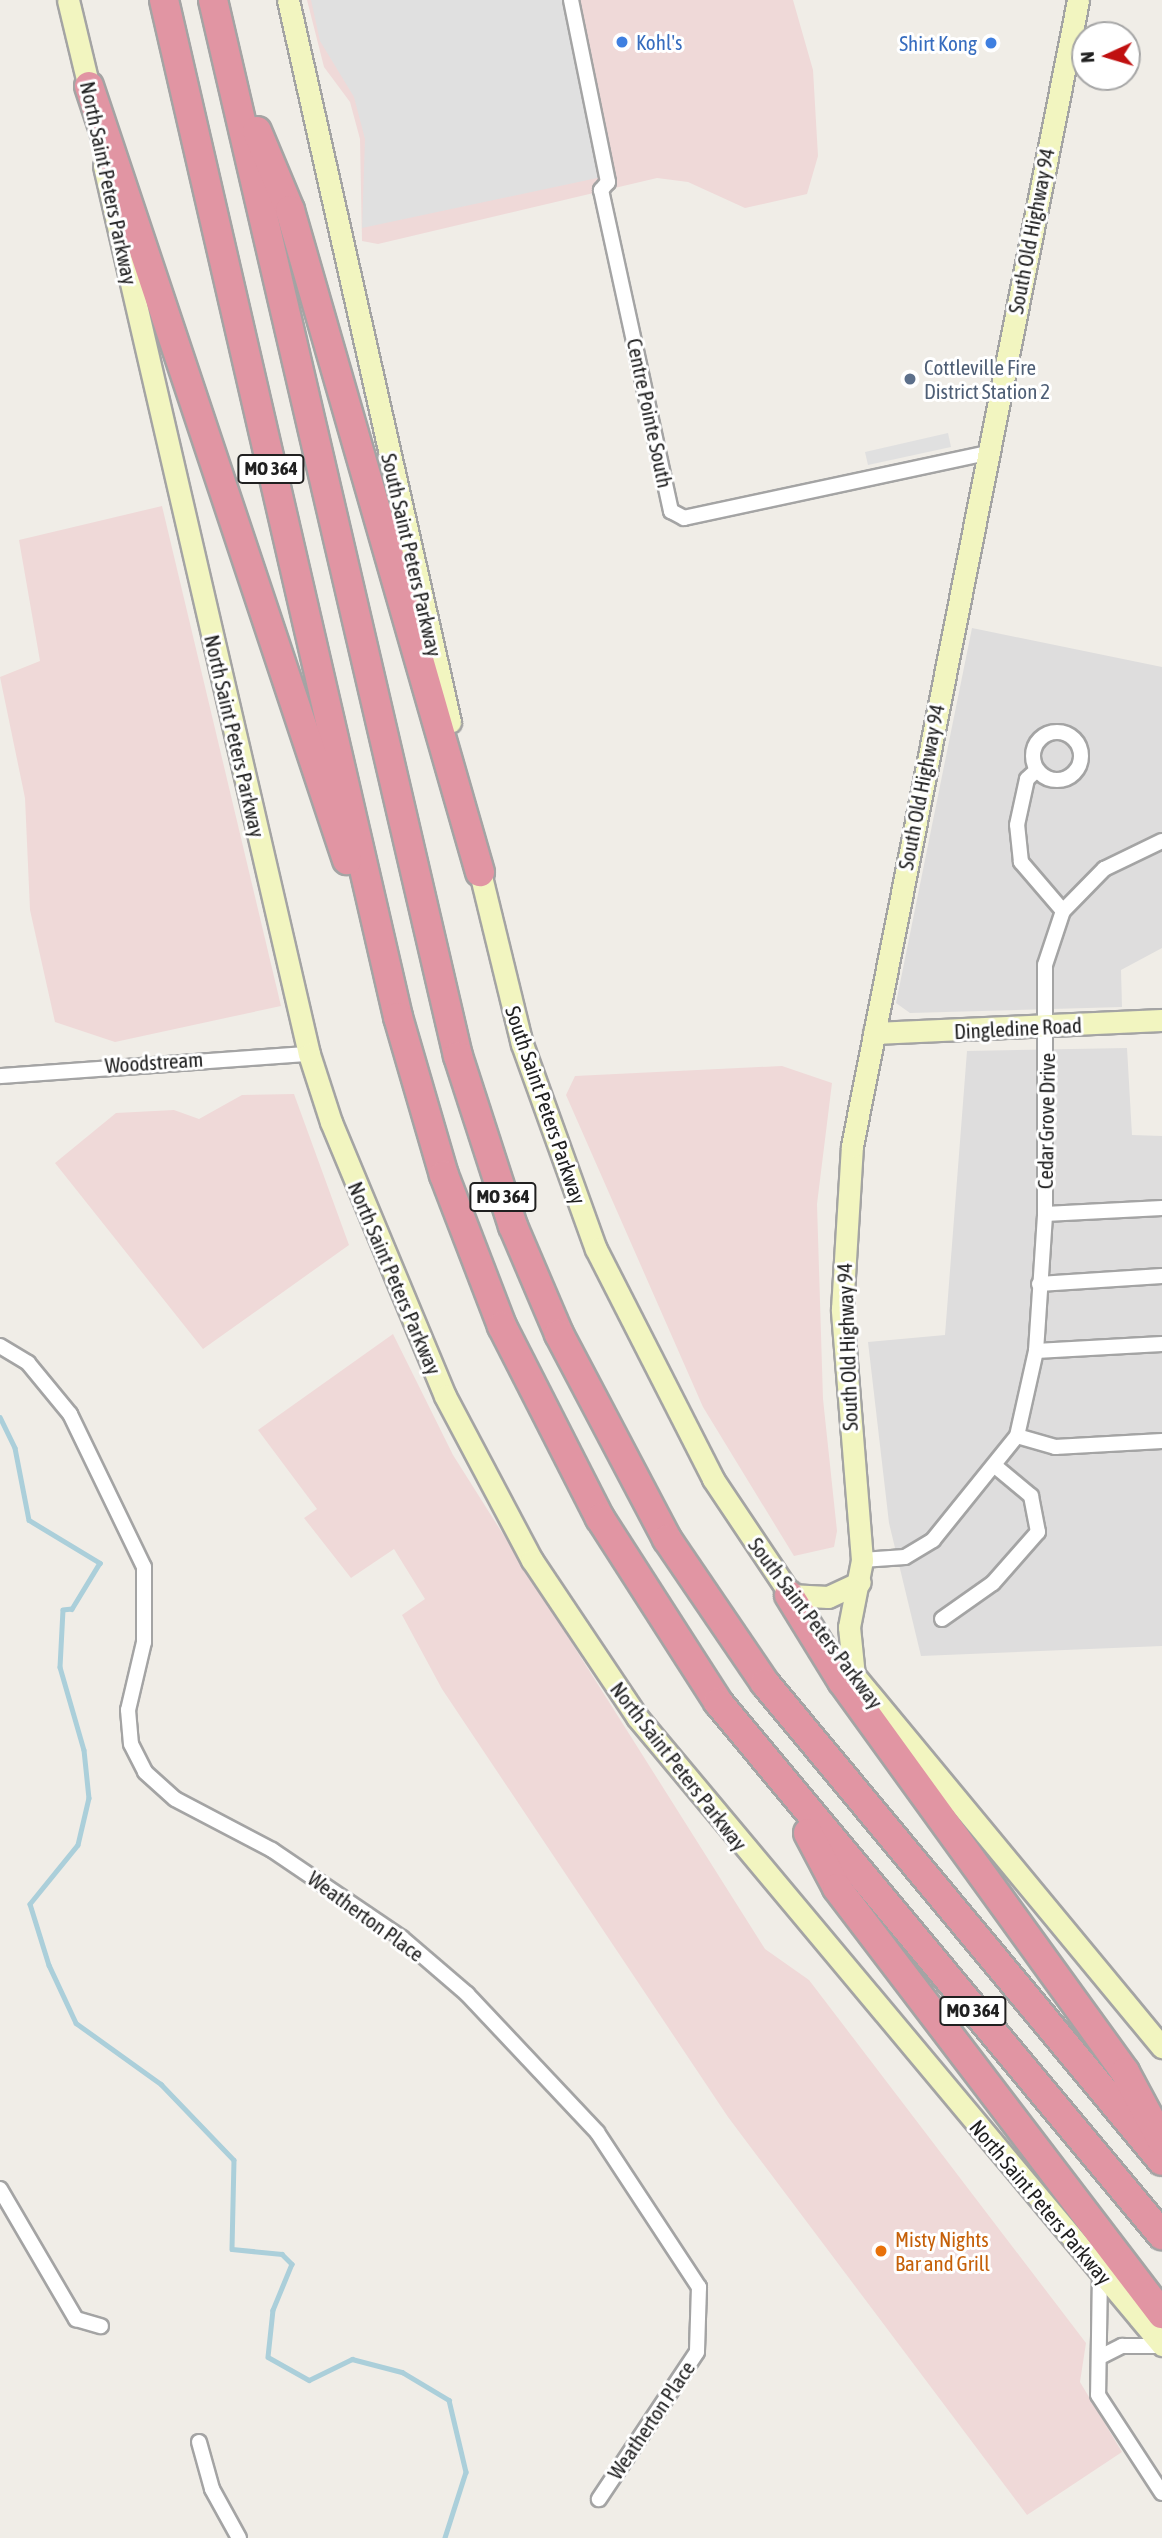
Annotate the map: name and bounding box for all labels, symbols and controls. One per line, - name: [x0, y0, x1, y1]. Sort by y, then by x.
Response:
- north arrow: [1071, 21, 1141, 91]
- place label: Kohl's: [636, 29, 682, 55]
- place label: Shirt Kong: [899, 30, 977, 56]
- marker: Kohl's: [614, 34, 630, 50]
- marker: Shirt Kong: [983, 35, 999, 51]
- text: N: [1076, 51, 1098, 64]
- street label: North Saint Peters Parkway: [75, 79, 143, 287]
- street label: South Old Highway 94: [1003, 146, 1059, 316]
- street label: Centre Pointe South: [622, 336, 678, 490]
- place label: Cottleville Fire District Station 2: [924, 354, 1050, 404]
- marker: Cottleville Fire District Station 2: [902, 371, 918, 387]
- street label: South Saint Peters Parkway: [376, 451, 448, 659]
- road number: MO 364: [236, 454, 306, 484]
- street label: North Saint Peters Parkway: [199, 632, 271, 840]
- street label: South Old Highway 94: [893, 702, 949, 872]
- street label: South Saint Peters Parkway: [500, 1003, 592, 1207]
- street label: Dingledine Road: [953, 1012, 1083, 1044]
- street label: Woodstream: [104, 1046, 204, 1078]
- street label: Cedar Grove Drive: [1032, 1053, 1060, 1189]
- street label: North Saint Peters Parkway: [343, 1178, 447, 1378]
- road number: MO 364: [468, 1182, 538, 1212]
- street label: South Old Highway 94: [831, 1263, 863, 1431]
- street label: South Saint Peters Parkway: [743, 1532, 889, 1714]
- street label: North Saint Peters Parkway: [605, 1677, 753, 1855]
- street label: Weatherton Place: [303, 1865, 429, 1967]
- road number: MO 364: [938, 1996, 1008, 2026]
- street label: North Saint Peters Parkway: [965, 2115, 1117, 2289]
- place label: Misty Nights Bar and Grill: [895, 2226, 990, 2276]
- marker: Misty Nights Bar and Grill: [873, 2243, 889, 2259]
- street label: Weatherton Place: [602, 2356, 700, 2484]

